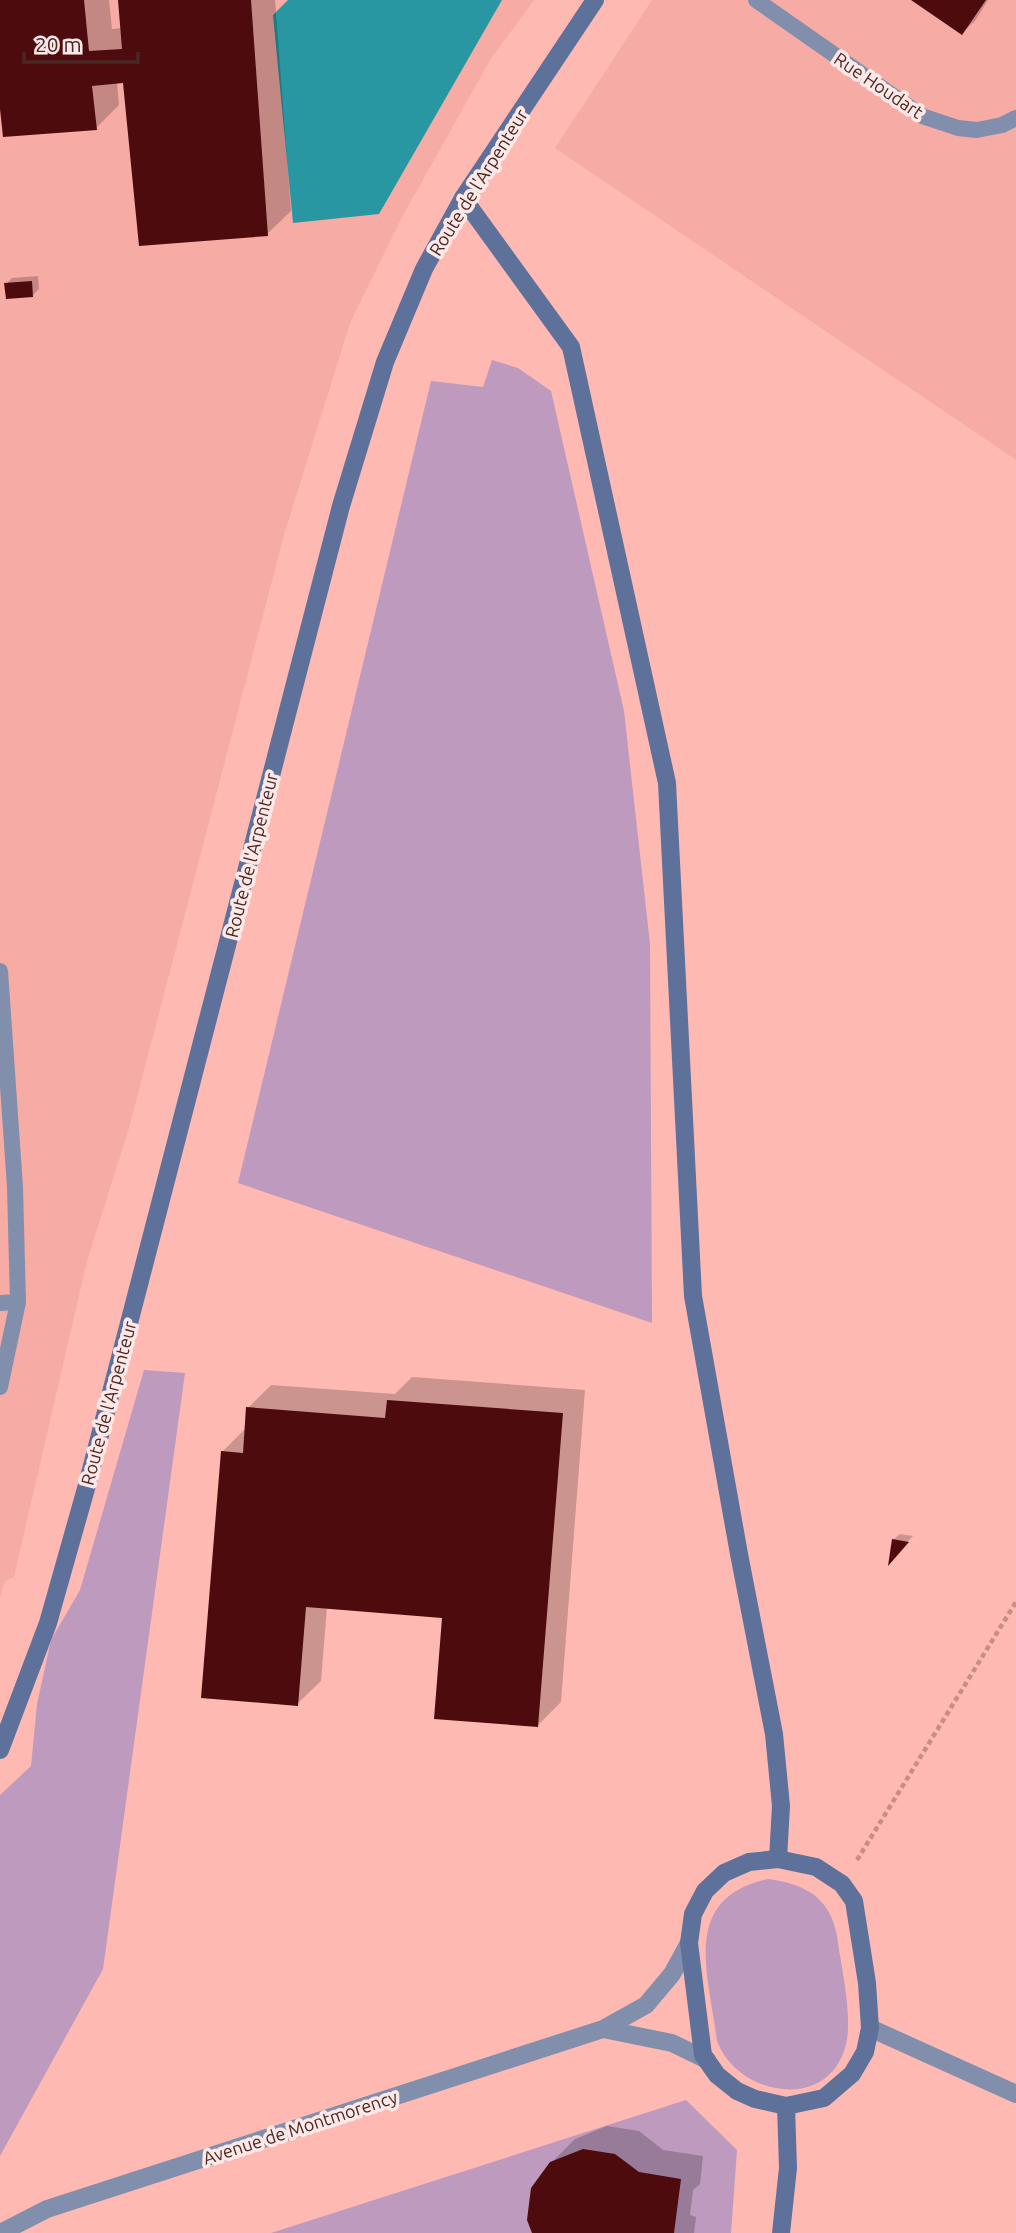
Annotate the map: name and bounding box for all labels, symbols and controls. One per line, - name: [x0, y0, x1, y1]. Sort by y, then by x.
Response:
- scale bar: [24, 21, 138, 65]
- text: 20 m: [35, 32, 82, 56]
- street label: Rue Houdart: [831, 48, 927, 122]
- street label: Route de l'Arpenteur: [425, 105, 531, 259]
- street label: Route de l'Arpenteur: [221, 770, 281, 939]
- street label: Route de l'Arpenteur: [76, 1319, 140, 1487]
- street label: Avenue de Montmorency: [200, 2086, 400, 2168]

